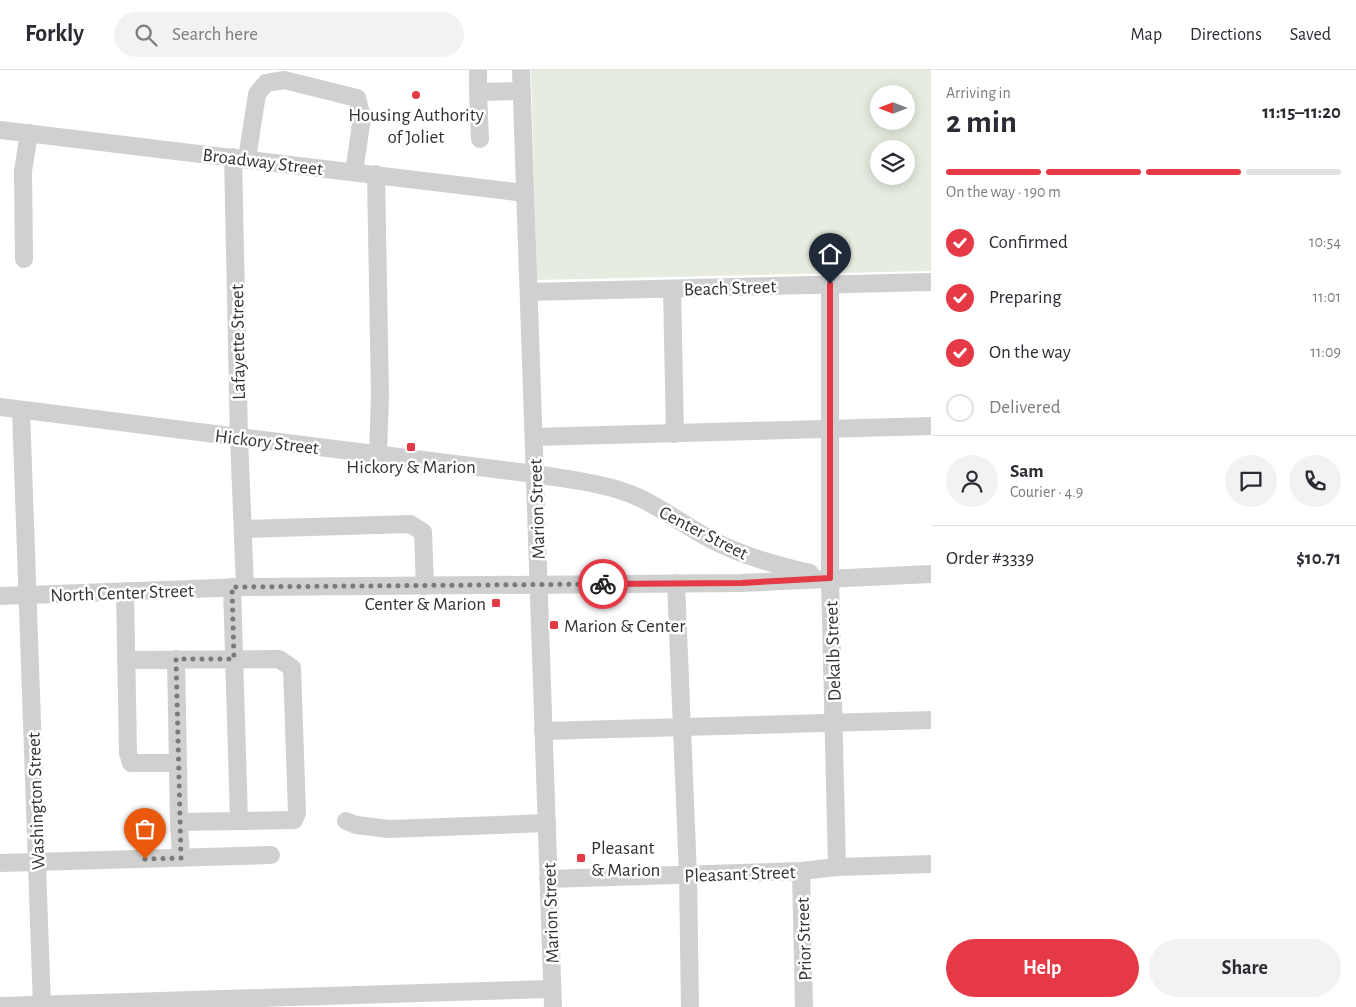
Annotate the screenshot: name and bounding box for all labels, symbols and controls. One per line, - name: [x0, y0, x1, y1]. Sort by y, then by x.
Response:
- search box: [114, 12, 464, 57]
- icon: search: [132, 21, 160, 49]
- text: Forkly: [25, 22, 84, 46]
- text: Search here: [172, 25, 258, 44]
- text: Map: [1131, 26, 1162, 44]
- text: Directions: [1190, 26, 1262, 44]
- text: Saved: [1290, 26, 1331, 44]
- north arrow: [870, 85, 915, 130]
- map controls: [870, 85, 915, 185]
- text: Arriving in: [946, 85, 1011, 101]
- marker: Housing Authority of Joliet: [410, 89, 422, 101]
- text: 11:15–11:20: [1262, 103, 1341, 122]
- place label: Housing Authority of Joliet: [348, 106, 484, 147]
- text: 2 min: [946, 106, 1017, 138]
- button: layers: [870, 140, 915, 185]
- street label: Broadway Street: [202, 146, 324, 179]
- text: On the way · 190 m: [946, 184, 1061, 200]
- icon: check: [946, 229, 974, 257]
- pin: [809, 233, 851, 284]
- text: Confirmed: [989, 233, 1068, 252]
- text: 10:54: [1309, 234, 1341, 250]
- icon: home: [816, 240, 844, 268]
- street label: Beach Street: [683, 277, 777, 300]
- street label: Lafayette Street: [228, 284, 249, 400]
- icon: check: [946, 284, 974, 312]
- text: Preparing: [989, 288, 1062, 307]
- text: 11:01: [1312, 289, 1341, 305]
- icon: check: [946, 339, 974, 367]
- text: On the way: [989, 343, 1071, 362]
- text: 11:09: [1310, 344, 1341, 360]
- text: Delivered: [989, 398, 1061, 417]
- street label: Hickory Street: [214, 427, 320, 458]
- marker: Hickory & Marion: [405, 441, 417, 453]
- button: person: [946, 455, 998, 507]
- button: chat: [1225, 455, 1277, 507]
- button: phone: [1289, 455, 1341, 507]
- place label: Hickory & Marion: [346, 458, 476, 477]
- street label: Marion Street: [526, 458, 549, 560]
- text: Sam: [1010, 462, 1044, 481]
- text: Courier · 4.9: [1010, 484, 1083, 500]
- street label: Center Street: [656, 503, 751, 564]
- text: Order #3339: [946, 549, 1034, 568]
- text: $10.71: [1296, 549, 1341, 568]
- courier: [578, 559, 628, 609]
- icon: bike: [589, 570, 617, 598]
- street label: North Center Street: [50, 581, 194, 605]
- place label: Center & Marion: [365, 595, 486, 614]
- marker: Center & Marion: [490, 597, 502, 609]
- street label: Dekalb Street: [822, 600, 845, 701]
- place label: Marion & Center: [564, 617, 685, 636]
- marker: Marion & Center: [548, 619, 560, 631]
- street label: Washington Street: [25, 732, 48, 870]
- pin: [124, 808, 166, 859]
- icon: bag: [131, 815, 159, 843]
- place label: Pleasant & Marion: [591, 839, 660, 880]
- marker: Pleasant & Marion: [575, 852, 587, 864]
- street label: Marion Street: [540, 862, 563, 964]
- street label: Pleasant Street: [684, 863, 796, 886]
- street label: Prior Street: [794, 897, 815, 981]
- button: Help: [946, 939, 1139, 997]
- button: Share: [1149, 939, 1341, 997]

